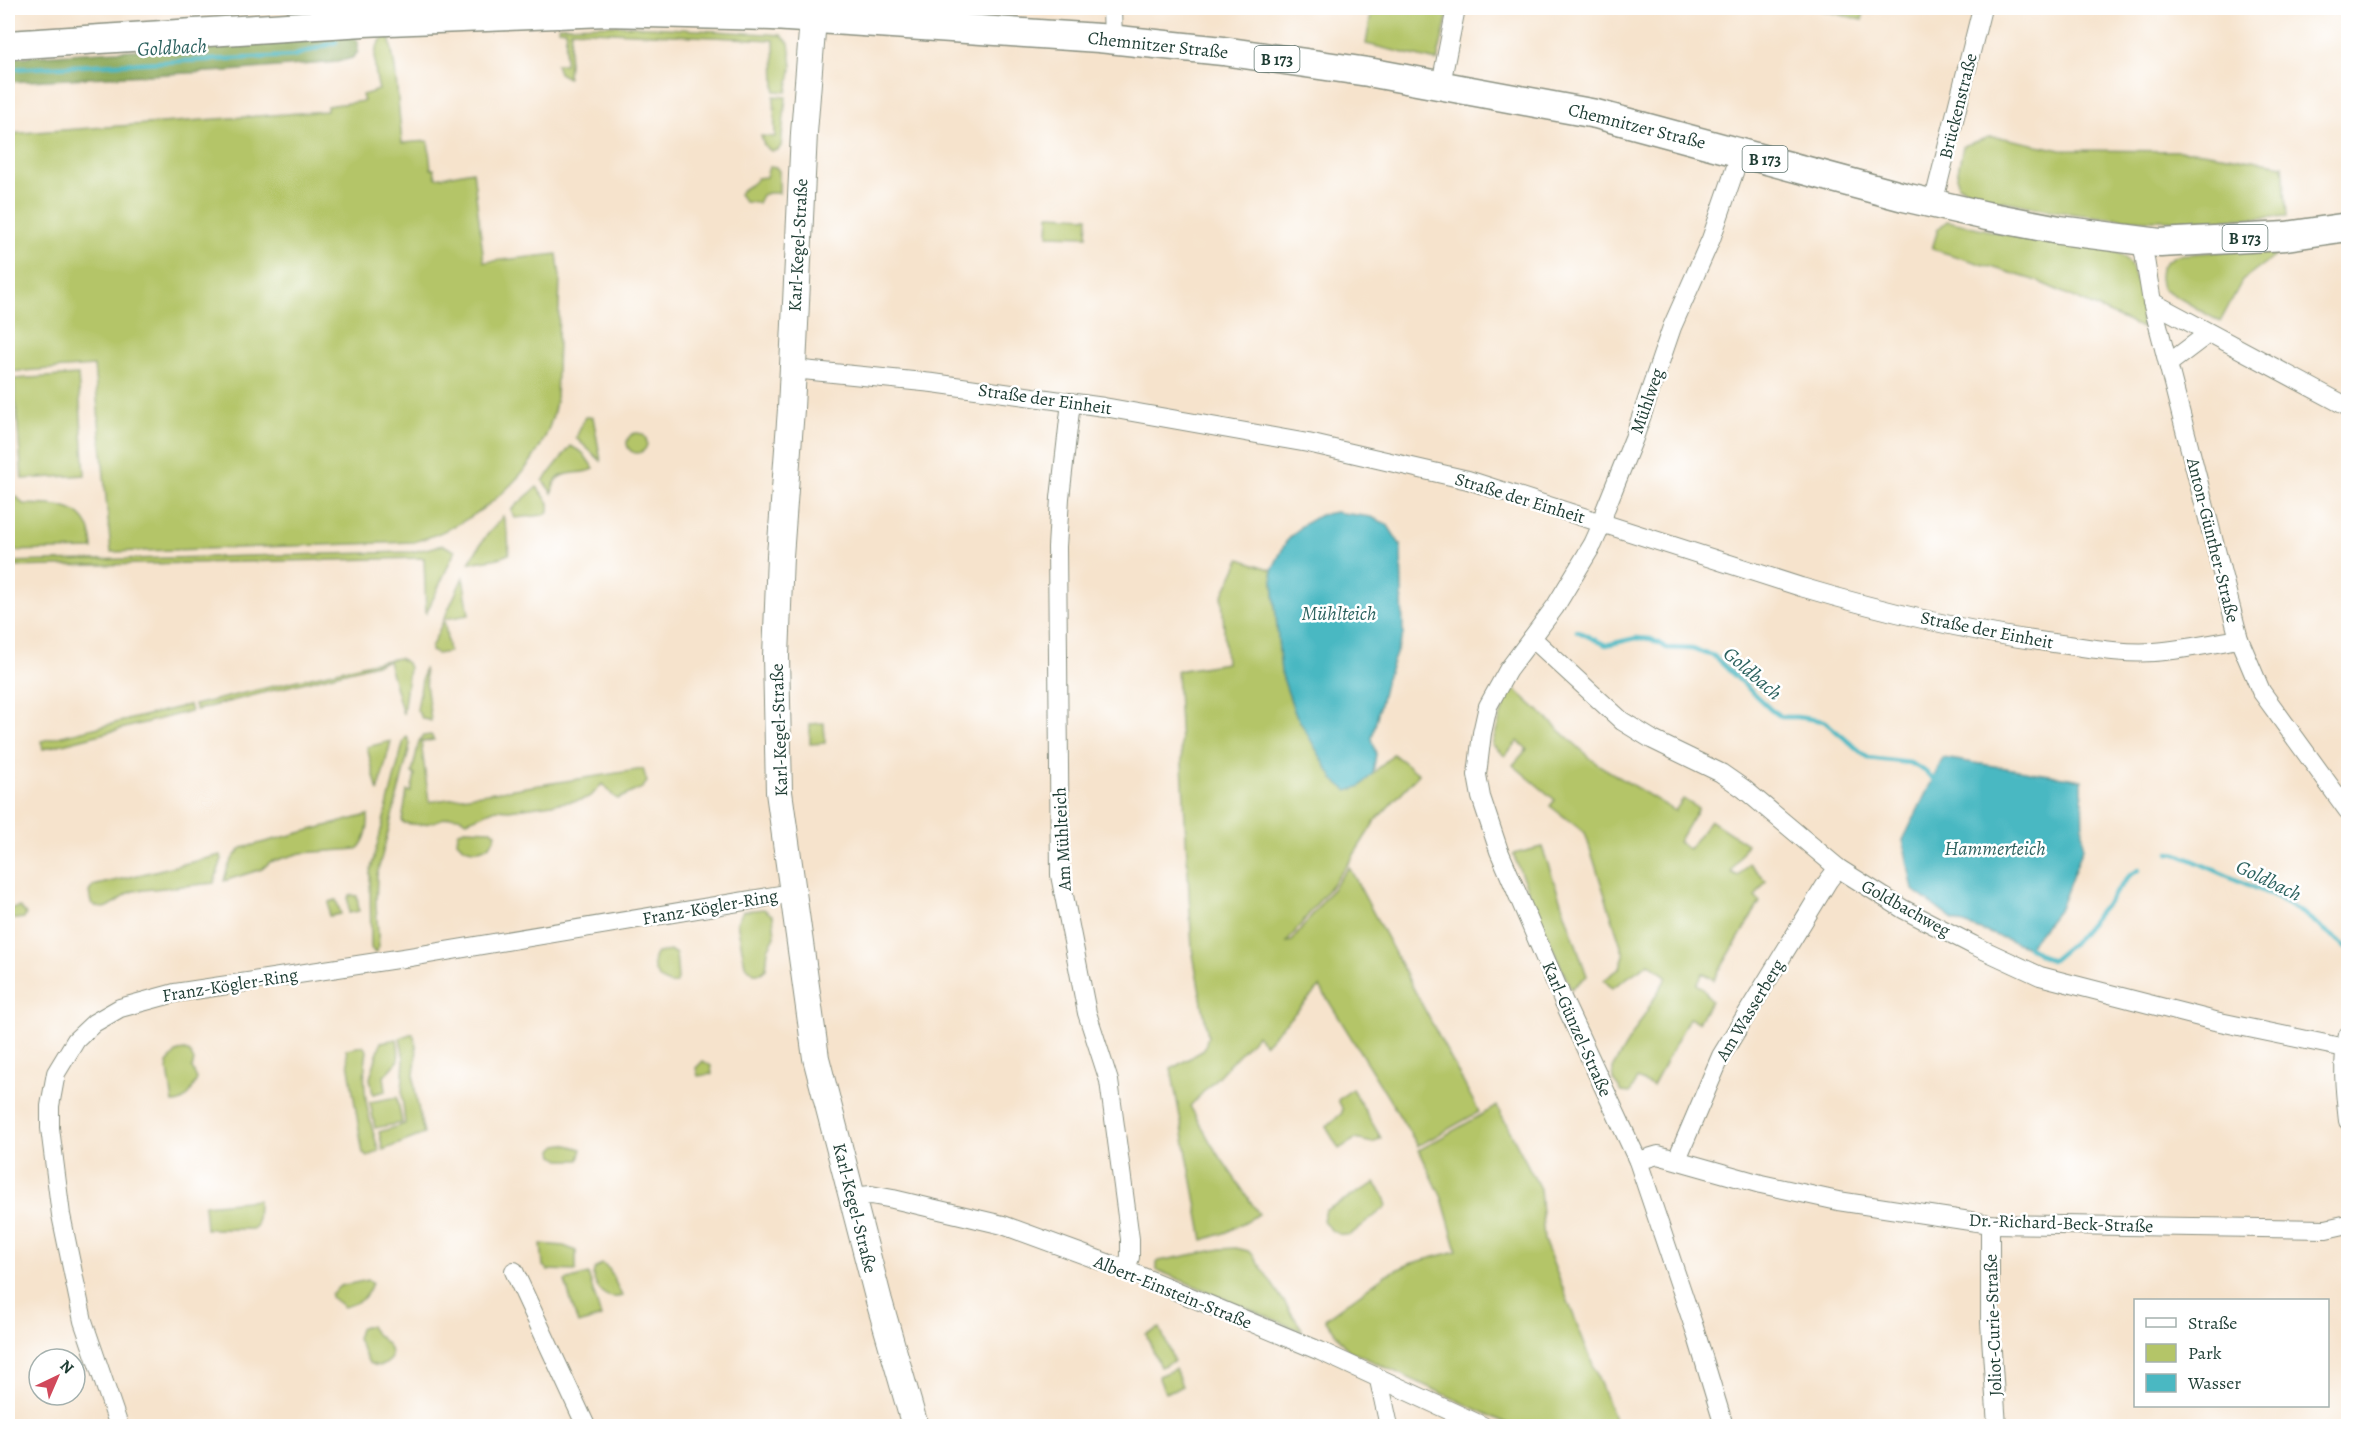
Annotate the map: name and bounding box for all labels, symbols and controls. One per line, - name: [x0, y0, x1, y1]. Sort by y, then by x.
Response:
- street label: Chemnitzer Straße: [1087, 26, 1229, 64]
- water label: Goldbach: [136, 32, 208, 63]
- road number: B 173: [1254, 46, 1300, 72]
- street label: Brückenstraße: [1933, 51, 1983, 161]
- street label: Chemnitzer Straße: [1566, 97, 1708, 155]
- road number: B 173: [1742, 146, 1788, 172]
- street label: Karl-Kegel-Straße: [783, 178, 813, 312]
- road number: B 173: [2222, 225, 2268, 251]
- street label: Mühlweg: [1625, 365, 1669, 437]
- street label: Straße der Einheit: [977, 378, 1113, 420]
- street label: Anton-Günther-Straße: [2181, 454, 2245, 625]
- street label: Straße der Einheit: [1452, 467, 1588, 529]
- water label: Mühlteich: [1301, 600, 1377, 627]
- street label: Straße der Einheit: [1919, 605, 2055, 655]
- water label: Goldbach: [1717, 640, 1788, 706]
- street label: Karl-Kegel-Straße: [765, 663, 793, 797]
- street label: Am Mühlteich: [1047, 786, 1077, 892]
- water label: Hammerteich: [1944, 835, 2046, 862]
- water label: Goldbach: [2232, 853, 2306, 908]
- street label: Goldbachweg: [1857, 874, 1955, 942]
- street label: Franz-Kögler-Ring: [640, 883, 780, 931]
- street label: Am Wasserberg: [1710, 955, 1790, 1066]
- street label: Karl-Günzel-Straße: [1536, 958, 1618, 1100]
- street label: Franz-Kögler-Ring: [160, 962, 300, 1008]
- street label: Karl-Kegel-Straße: [827, 1140, 883, 1276]
- street label: Dr.-Richard-Beck-Straße: [1968, 1208, 2154, 1238]
- street label: Albert-Einstein-Straße: [1090, 1249, 1255, 1335]
- street label: Joliot-Curie-Straße: [1979, 1253, 2007, 1397]
- legend: [2134, 1299, 2329, 1407]
- text: Straße: [2188, 1311, 2237, 1335]
- text: Park: [2188, 1341, 2222, 1365]
- north arrow: [27, 1347, 87, 1407]
- text: N: [55, 1355, 79, 1379]
- text: Wasser: [2187, 1371, 2241, 1395]

